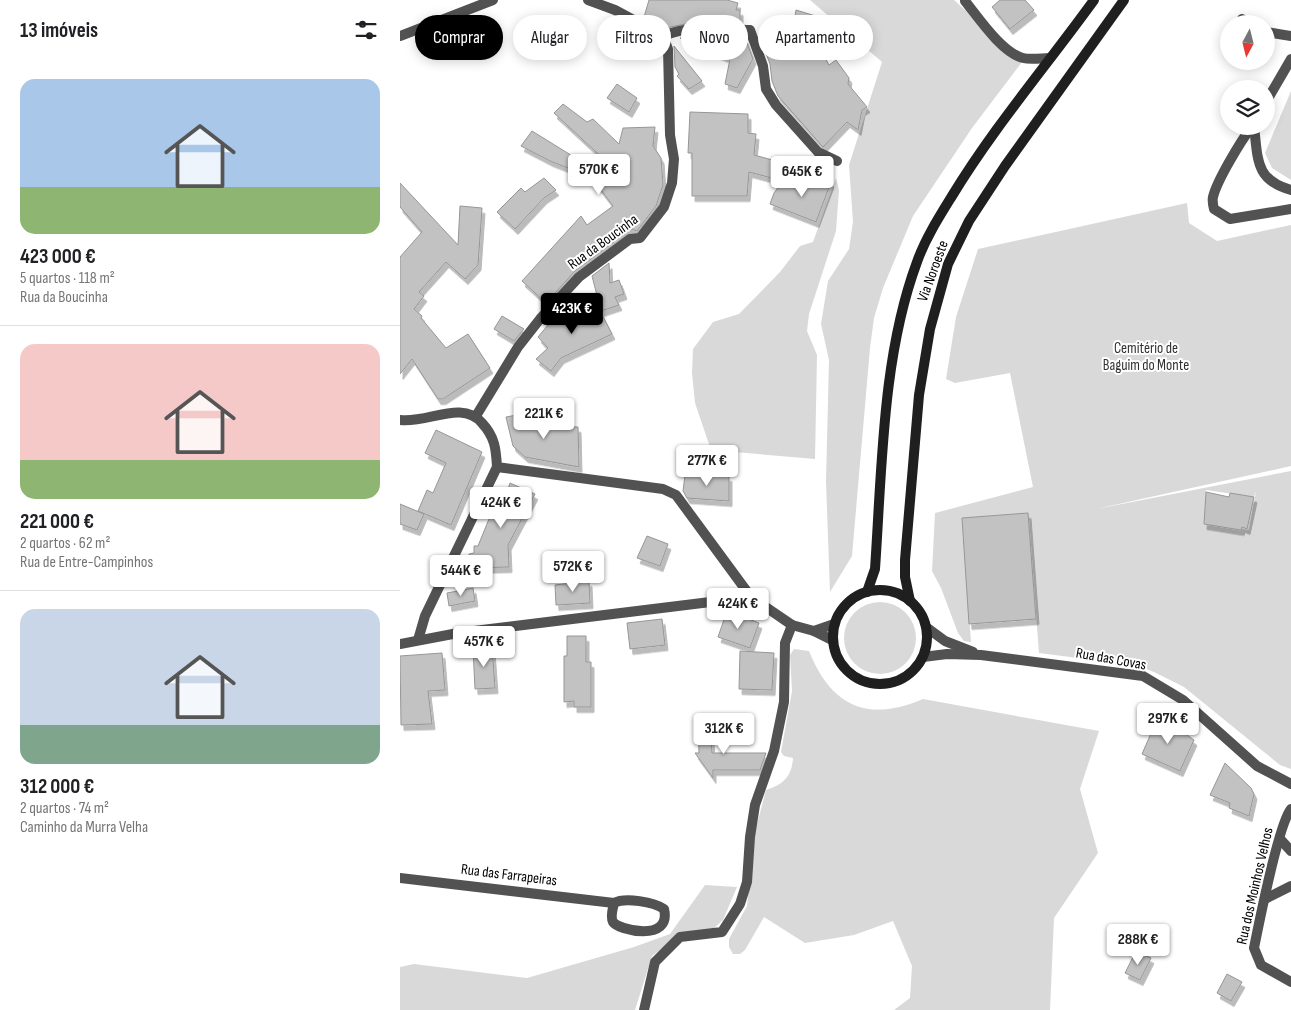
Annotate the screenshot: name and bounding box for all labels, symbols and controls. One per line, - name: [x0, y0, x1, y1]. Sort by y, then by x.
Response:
- chip: Comprar: [415, 15, 503, 60]
- chip: Alugar: [513, 15, 587, 60]
- chip: Filtros: [597, 15, 671, 60]
- chip: Novo: [681, 15, 748, 60]
- chip: Apartamento: [758, 15, 873, 60]
- north arrow: [1220, 15, 1275, 70]
- map controls: [1220, 15, 1275, 135]
- icon: filters: [352, 16, 380, 44]
- text: 13 imóveis: [20, 18, 98, 43]
- button: layers: [1220, 80, 1275, 135]
- icon: home: [155, 111, 245, 201]
- pin: 570K €: [558, 154, 640, 196]
- pin: 645K €: [761, 156, 843, 198]
- text: 570K €: [579, 160, 619, 179]
- text: 645K €: [782, 162, 822, 181]
- street label: Rua da Boucinha: [564, 210, 642, 274]
- street label: Via Noroeste: [913, 238, 953, 304]
- text: 423 000 €: [20, 244, 96, 269]
- text: 5 quartos · 118 m²: [20, 269, 115, 288]
- text: Rua da Boucinha: [20, 288, 108, 307]
- pin: 423K €: [531, 292, 613, 335]
- text: 423K €: [552, 299, 592, 318]
- park label: Cemitério de Baguim do Monte: [1103, 339, 1189, 375]
- icon: home: [155, 377, 245, 467]
- pin: 221K €: [503, 398, 585, 440]
- text: 221K €: [524, 404, 564, 423]
- pin: 277K €: [666, 444, 748, 487]
- text: 277K €: [687, 451, 727, 470]
- pin: 424K €: [460, 486, 542, 529]
- text: 424K €: [481, 493, 521, 512]
- text: 221 000 €: [20, 509, 94, 534]
- text: 2 quartos · 62 m²: [20, 534, 110, 553]
- pin: 572K €: [532, 550, 614, 593]
- text: Rua de Entre-Campinhos: [20, 553, 153, 572]
- pin: 544K €: [420, 554, 502, 597]
- text: 572K €: [553, 557, 593, 576]
- text: 544K €: [441, 561, 481, 580]
- pin: 424K €: [697, 588, 779, 630]
- text: 424K €: [718, 594, 758, 613]
- pin: 457K €: [443, 626, 525, 668]
- text: 457K €: [464, 632, 504, 651]
- icon: home: [155, 642, 245, 732]
- street label: Rua das Covas: [1074, 643, 1148, 675]
- pin: 297K €: [1127, 702, 1209, 745]
- text: 297K €: [1148, 709, 1188, 728]
- pin: 312K €: [683, 712, 765, 755]
- text: 312K €: [704, 719, 744, 738]
- text: 312 000 €: [20, 774, 94, 799]
- text: 2 quartos · 74 m²: [20, 799, 109, 818]
- text: Caminho da Murra Velha: [20, 818, 148, 837]
- street label: Rua dos Moinhos Velhos: [1232, 826, 1278, 946]
- street label: Rua das Farrapeiras: [460, 860, 558, 890]
- pin: 288K €: [1097, 924, 1179, 966]
- text: 288K €: [1118, 930, 1158, 949]

